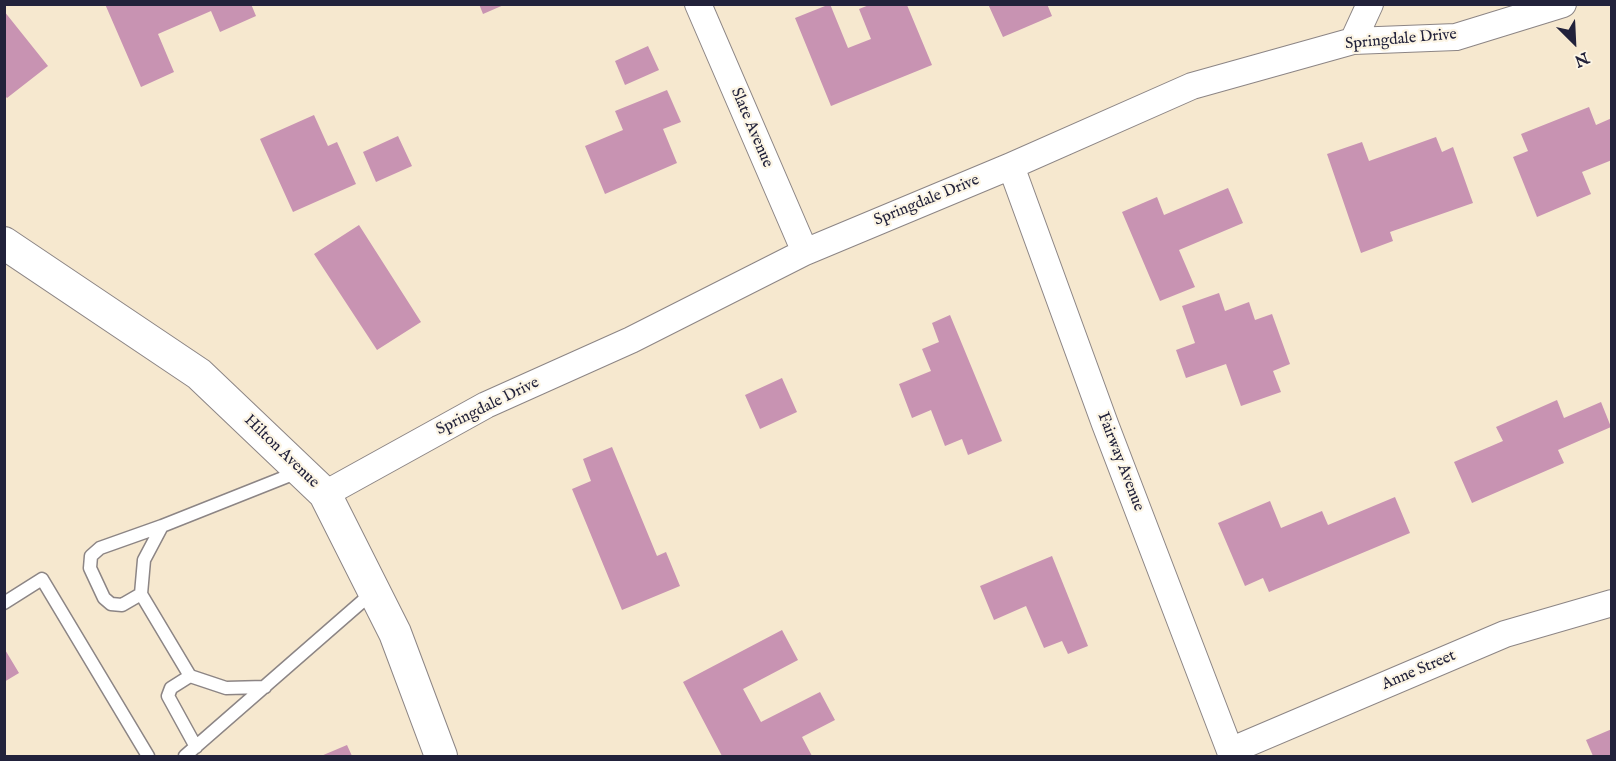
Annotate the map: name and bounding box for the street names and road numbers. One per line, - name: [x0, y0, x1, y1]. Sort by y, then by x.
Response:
- street label: Springdale Drive: [1344, 26, 1458, 54]
- street label: Slate Avenue: [726, 85, 776, 171]
- street label: Springdale Drive: [871, 171, 983, 231]
- street label: Springdale Drive: [433, 374, 543, 440]
- street label: Fairway Avenue: [1092, 410, 1148, 514]
- street label: Hilton Avenue: [239, 411, 323, 493]
- street label: Anne Street: [1379, 647, 1459, 695]

